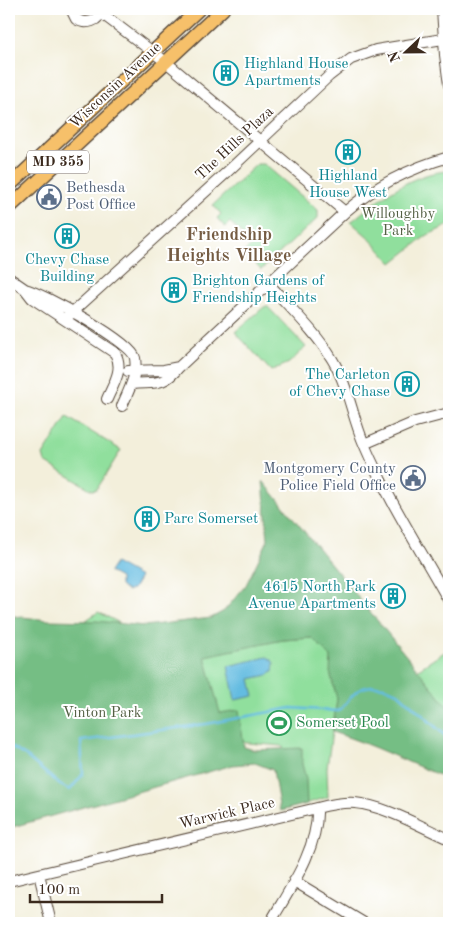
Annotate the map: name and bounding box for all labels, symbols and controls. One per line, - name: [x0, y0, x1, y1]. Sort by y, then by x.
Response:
- north arrow: [380, 28, 430, 78]
- street label: Wisconsin Avenue: [68, 40, 165, 132]
- text: N: [386, 49, 403, 64]
- place label: Highland House Apartments: [244, 57, 349, 89]
- building icon: Highland House Apartments: [213, 60, 239, 86]
- street label: The Hills Plaza: [193, 104, 277, 184]
- building icon: Highland House West: [335, 139, 361, 165]
- road number: MD 355: [27, 150, 89, 173]
- place label: Highland House West: [309, 169, 387, 201]
- place label: Bethesda Post Office: [66, 181, 136, 213]
- public building icon: Bethesda Post Office: [36, 184, 62, 210]
- park label: Willoughby Park: [361, 207, 435, 239]
- building icon: Chevy Chase Building: [54, 223, 80, 249]
- district label: Friendship Heights Village: [167, 226, 291, 265]
- place label: Chevy Chase Building: [25, 253, 109, 285]
- place label: Brighton Gardens of Friendship Heights: [192, 274, 325, 306]
- building icon: Brighton Gardens of Friendship Heights: [161, 277, 187, 303]
- place label: The Carleton of Chevy Chase: [289, 368, 390, 400]
- building icon: The Carleton of Chevy Chase: [394, 371, 420, 397]
- place label: Montgomery County Police Field Office: [263, 462, 396, 494]
- public building icon: Montgomery County Police Field Office: [400, 465, 426, 491]
- building icon: Parc Somerset: [134, 506, 160, 532]
- place label: Parc Somerset: [164, 512, 258, 527]
- place label: 4615 North Park Avenue Apartments: [247, 580, 376, 612]
- building icon: 4615 North Park Avenue Apartments: [380, 583, 406, 609]
- park label: Vinton Park: [63, 706, 142, 721]
- sports icon: Somerset Pool: [266, 710, 292, 736]
- place label: Somerset Pool: [296, 716, 389, 731]
- street label: Warwick Place: [178, 796, 276, 832]
- scale bar: [30, 872, 162, 904]
- text: 100 m: [38, 883, 80, 898]

